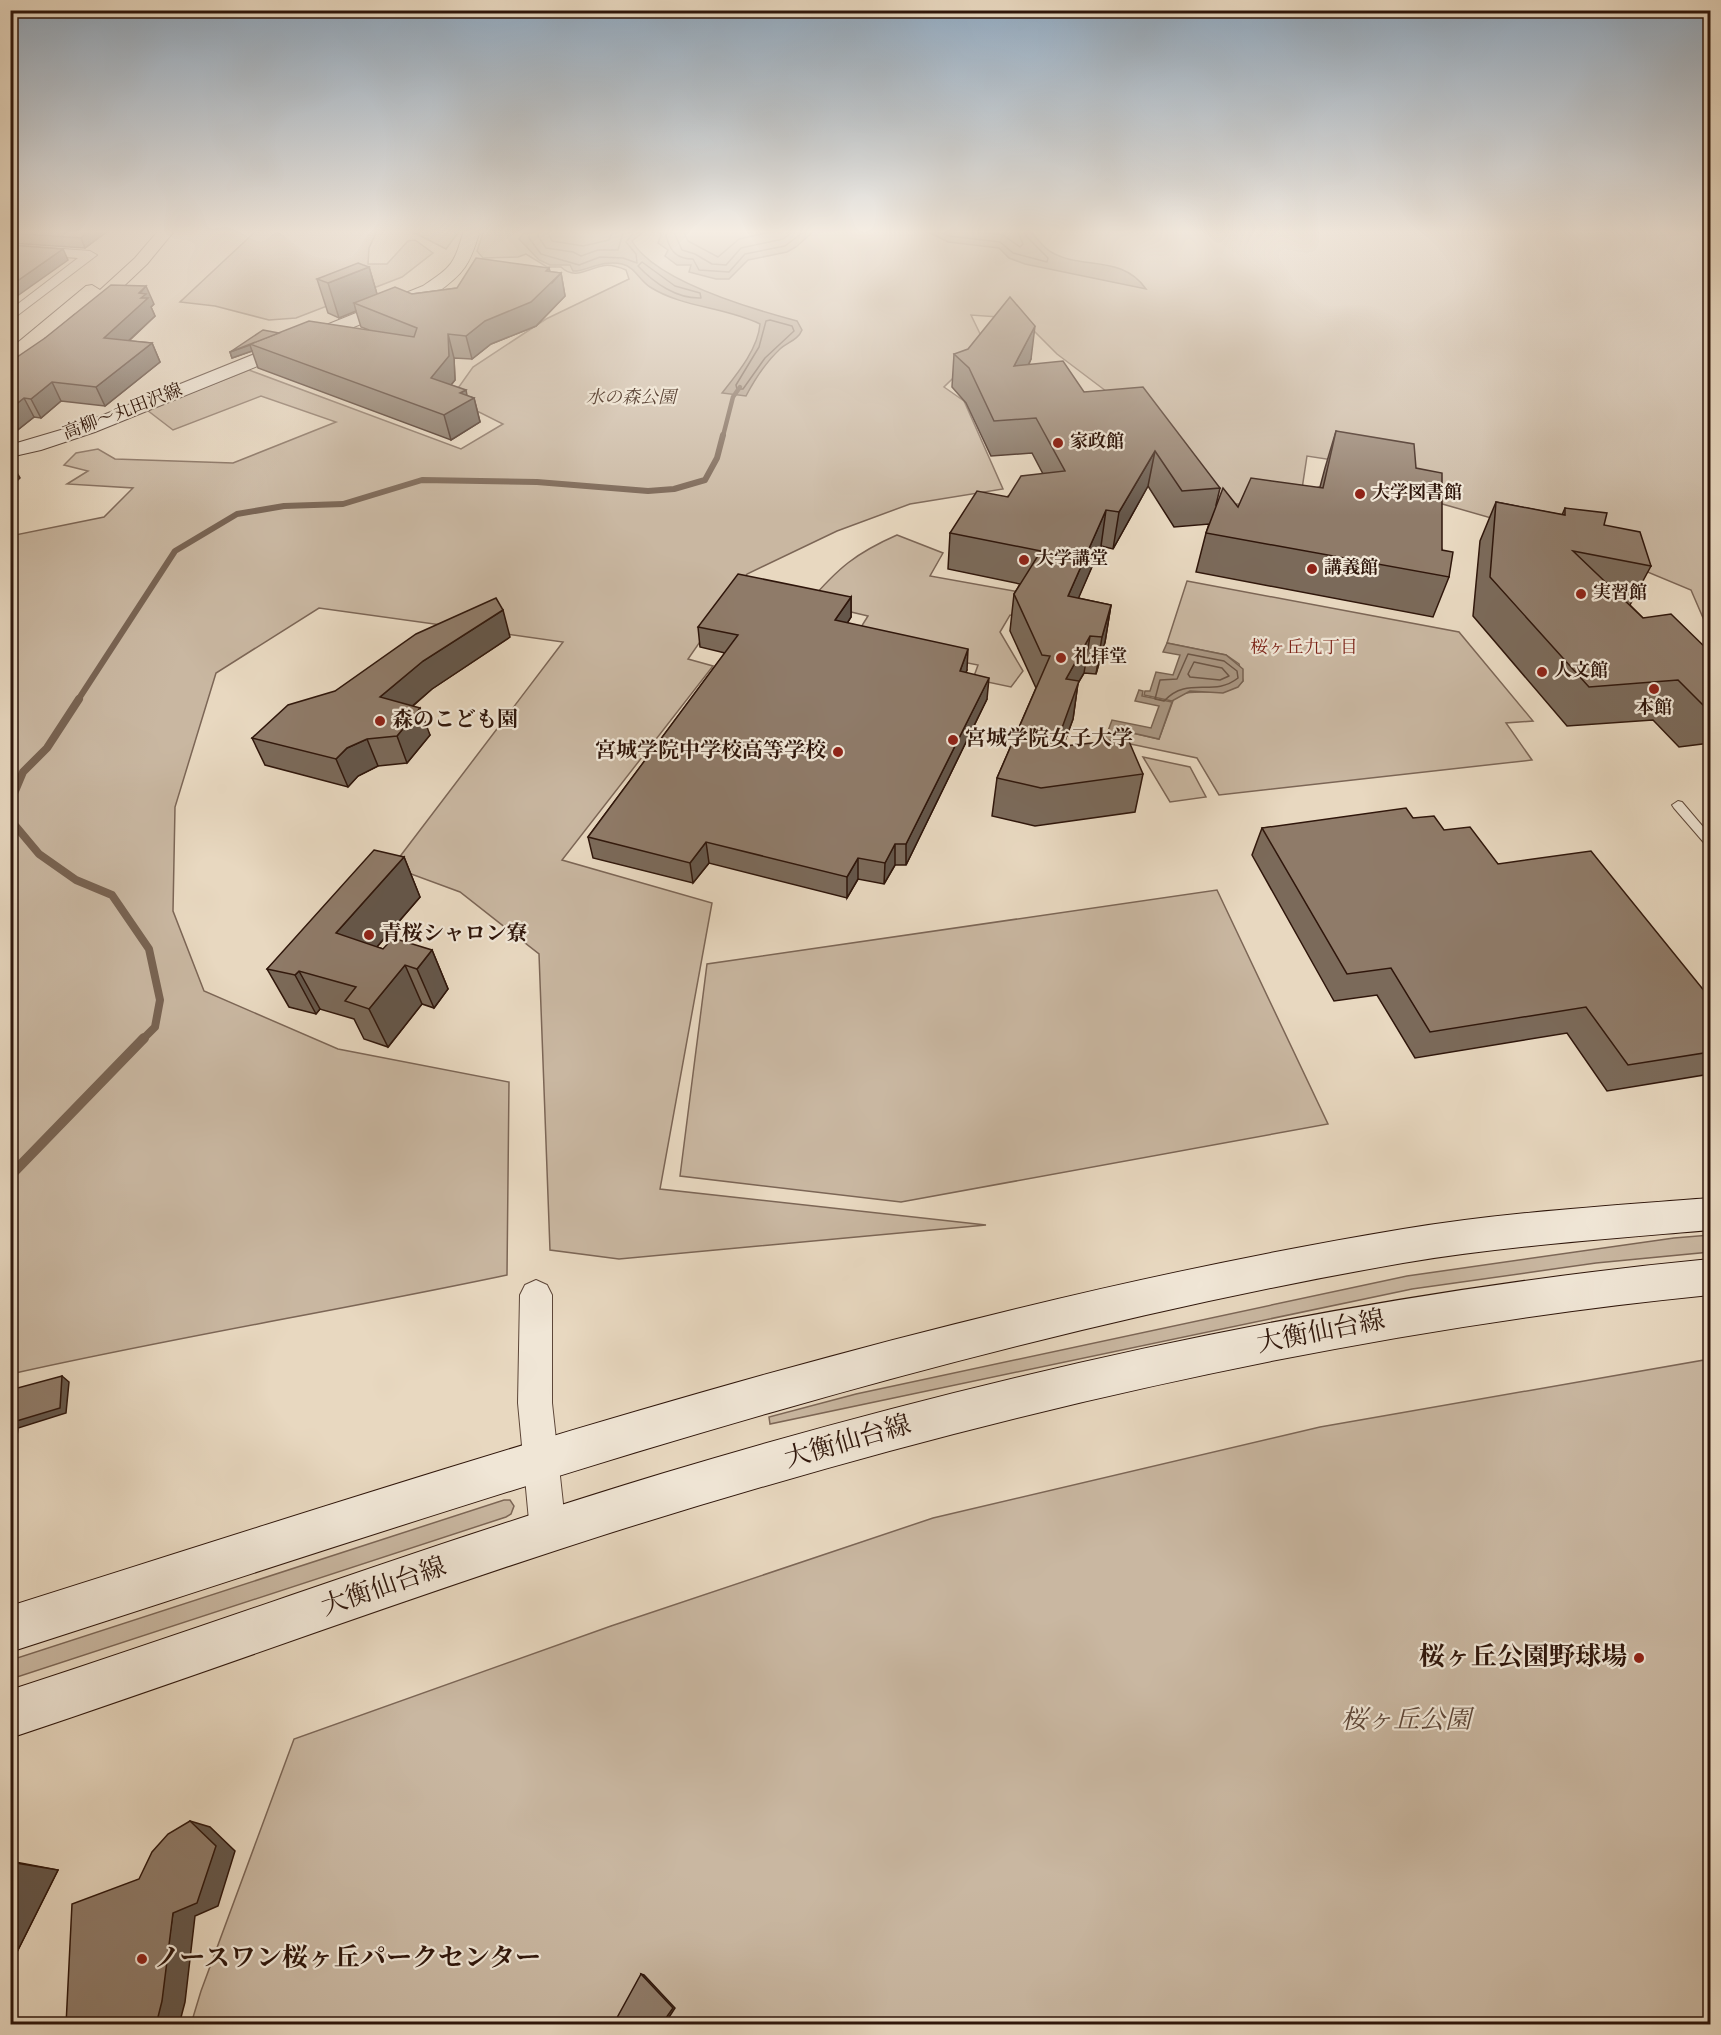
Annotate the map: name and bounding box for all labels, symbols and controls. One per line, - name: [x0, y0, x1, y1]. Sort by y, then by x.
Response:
- street label: 高柳～丸田沢線: [60, 378, 186, 448]
- park label: 水の森公園: [586, 386, 679, 412]
- place label: 家政館: [1070, 430, 1124, 456]
- marker: 家政館: [1051, 436, 1065, 450]
- place label: 大学図書館: [1372, 481, 1462, 507]
- marker: 大学図書館: [1353, 487, 1367, 501]
- place label: 大学講堂: [1036, 547, 1108, 573]
- marker: 大学講堂: [1017, 553, 1031, 567]
- place label: 講義館: [1324, 556, 1378, 582]
- marker: 講義館: [1305, 562, 1319, 576]
- place label: 実習館: [1593, 581, 1647, 607]
- marker: 実習館: [1574, 587, 1588, 601]
- district label: 桜ヶ丘九丁目: [1250, 636, 1358, 662]
- place label: 礼拝堂: [1073, 645, 1127, 671]
- marker: 礼拝堂: [1054, 651, 1068, 665]
- place label: 人文館: [1554, 659, 1608, 685]
- marker: 人文館: [1535, 665, 1549, 679]
- marker: 本館: [1647, 682, 1661, 696]
- place label: 本館: [1636, 696, 1672, 722]
- place label: 森のこども園: [392, 706, 518, 736]
- marker: 森のこども園: [373, 714, 387, 728]
- place label: 宮城学院女子大学: [965, 725, 1133, 755]
- marker: 宮城学院女子大学: [946, 733, 960, 747]
- place label: 宮城学院中学校高等学校: [595, 737, 826, 767]
- marker: 宮城学院中学校高等学校: [831, 745, 845, 759]
- place label: 青桜シャロン寮: [381, 920, 528, 950]
- marker: 青桜シャロン寮: [362, 928, 376, 942]
- street label: 大衡仙台線: [1254, 1302, 1388, 1364]
- street label: 大衡仙台線: [780, 1407, 916, 1479]
- street label: 大衡仙台線: [317, 1549, 451, 1627]
- place label: 桜ヶ丘公園野球場: [1419, 1640, 1627, 1677]
- marker: 桜ヶ丘公園野球場: [1632, 1651, 1646, 1665]
- park label: 桜ヶ丘公園: [1341, 1703, 1475, 1740]
- place label: ノースワン桜ヶ丘パークセンター: [154, 1941, 541, 1978]
- marker: ノースワン桜ヶ丘パークセンター: [135, 1952, 149, 1966]

